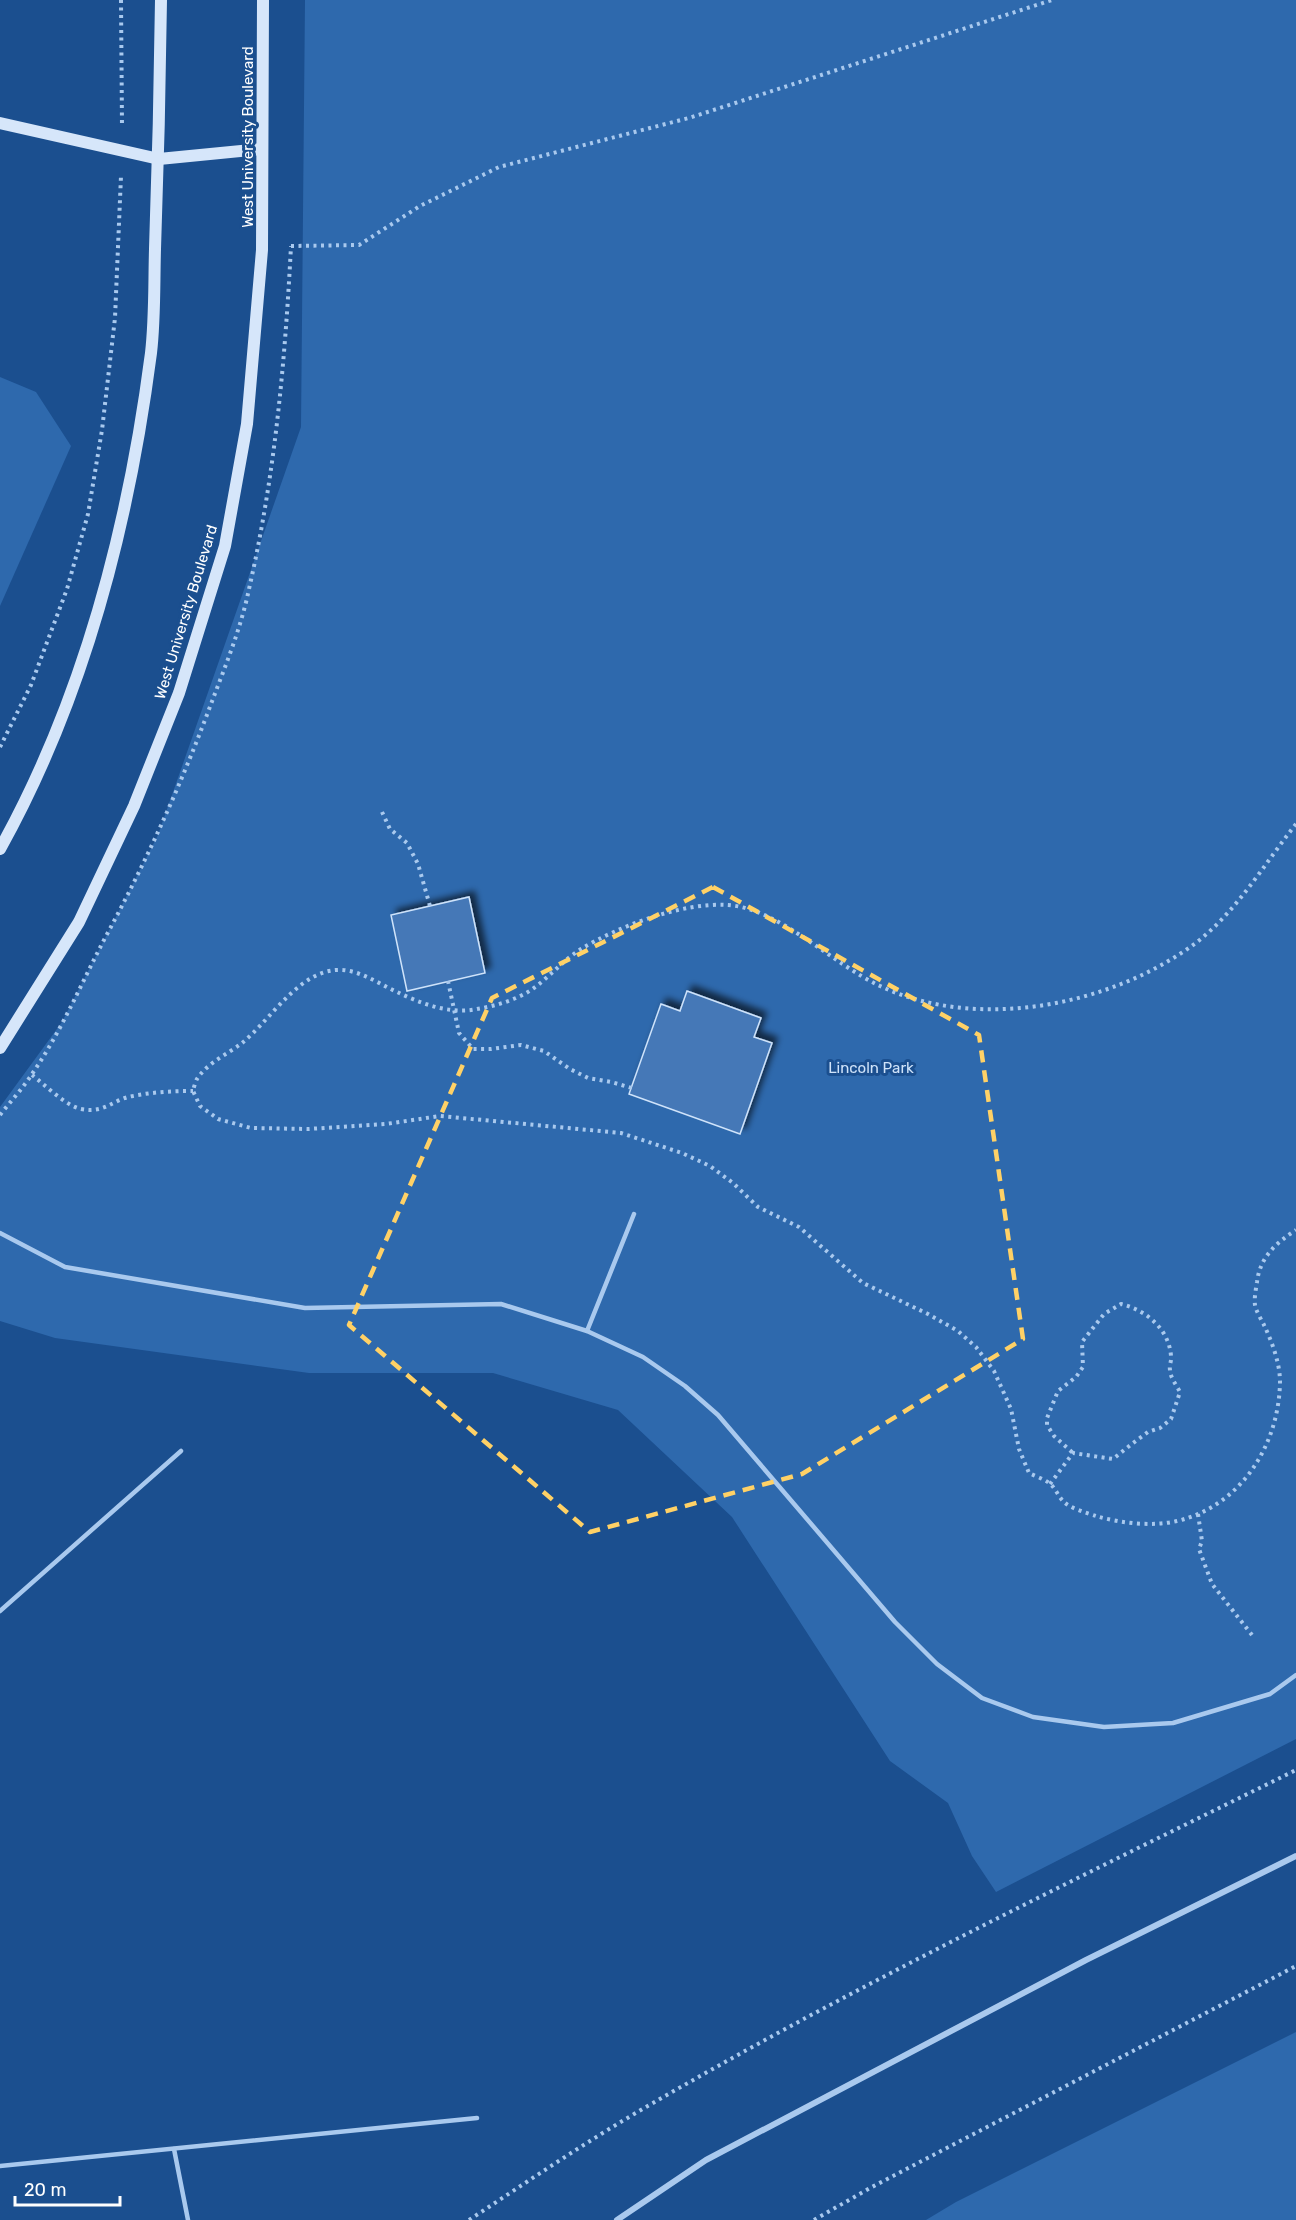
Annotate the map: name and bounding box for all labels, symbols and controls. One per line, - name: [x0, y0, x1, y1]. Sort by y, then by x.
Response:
- street label: West University Boulevard: [239, 46, 257, 228]
- street label: West University Boulevard: [151, 523, 221, 701]
- park label: Lincoln Park: [828, 1059, 914, 1077]
- scale bar: [15, 2169, 120, 2207]
- text: 20 m: [24, 2179, 66, 2201]

